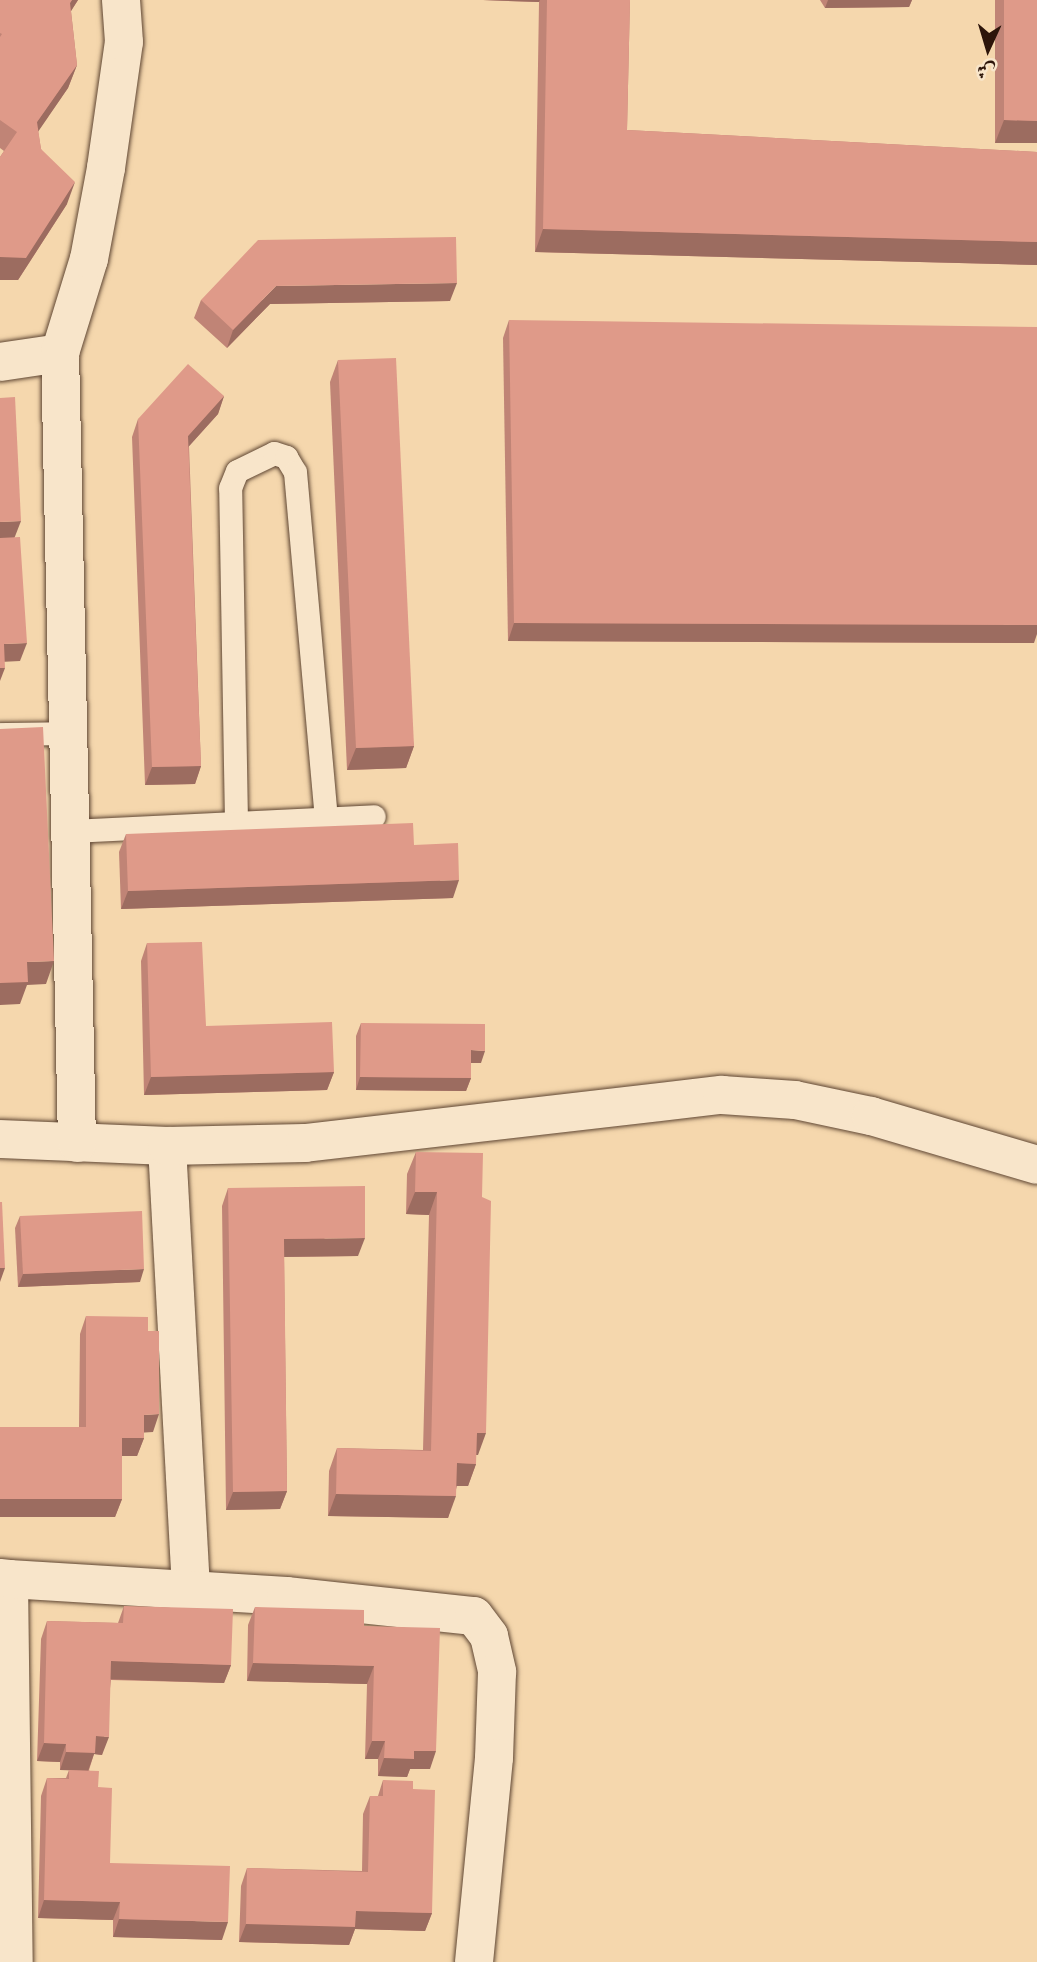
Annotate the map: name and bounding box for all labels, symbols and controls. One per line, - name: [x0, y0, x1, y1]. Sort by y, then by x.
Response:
- north arrow: [953, 14, 1023, 84]
- text: ش: [976, 57, 997, 83]

